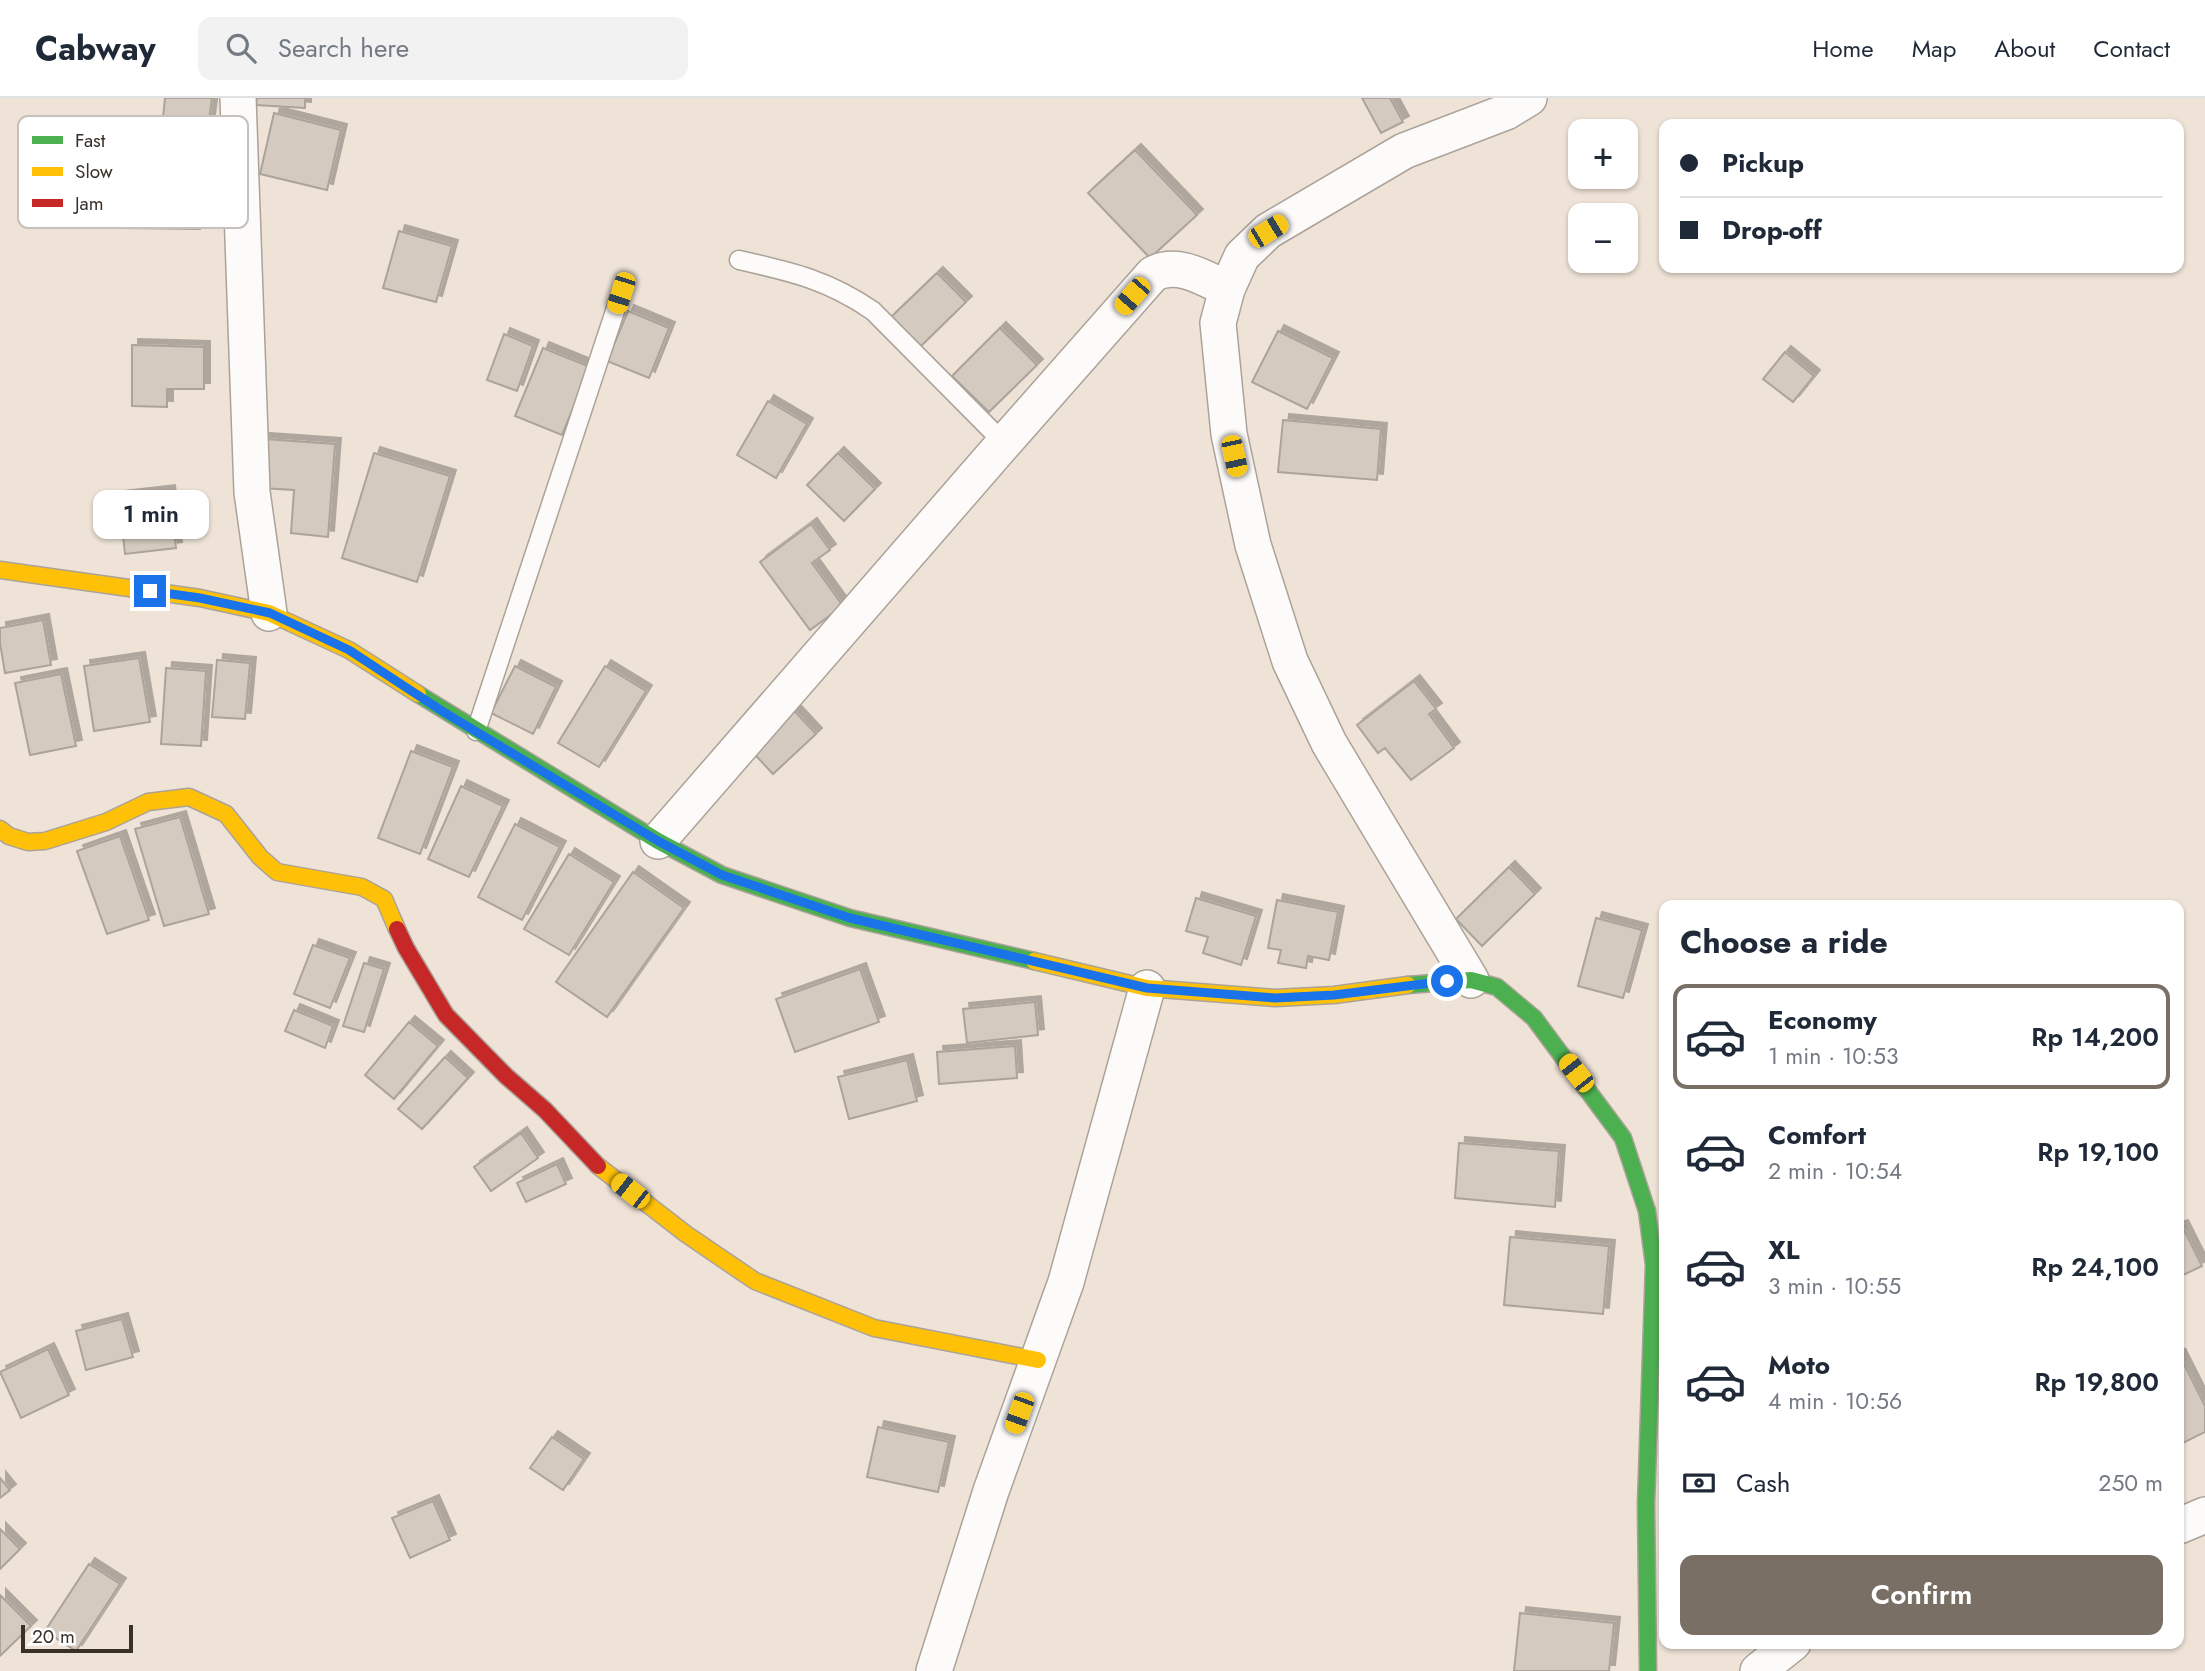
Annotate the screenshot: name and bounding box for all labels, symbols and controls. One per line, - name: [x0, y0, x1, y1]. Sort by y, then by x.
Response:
- search box: [198, 17, 688, 80]
- text: Cabway: [35, 25, 156, 72]
- icon: search: [222, 29, 260, 67]
- text: Search here: [278, 29, 409, 67]
- text: Home: [1812, 31, 1874, 66]
- text: Map: [1912, 31, 1956, 66]
- text: About: [1994, 31, 2055, 66]
- text: Contact: [2093, 31, 2170, 66]
- legend: [18, 116, 248, 228]
- map controls: [1568, 119, 1638, 273]
- button: +: [1568, 119, 1638, 189]
- text: Fast: [75, 127, 106, 154]
- text: Pickup: [1722, 144, 1804, 182]
- text: Slow: [75, 158, 113, 185]
- text: Jam: [72, 190, 104, 217]
- button: −: [1568, 203, 1638, 273]
- car: [1245, 211, 1292, 251]
- text: Drop-off: [1722, 211, 1822, 249]
- car: [605, 270, 638, 316]
- car: [1111, 273, 1154, 319]
- car: [1220, 433, 1249, 479]
- callout: 1 min: [92, 490, 208, 538]
- text: 1 min: [123, 497, 179, 531]
- route end: [134, 575, 166, 607]
- text: Choose a ride: [1680, 919, 1888, 965]
- route start: [1431, 965, 1463, 997]
- text: Economy: [1768, 1001, 1877, 1039]
- icon: car: [1684, 1005, 1747, 1068]
- text: Rp 14,200: [2031, 1018, 2159, 1056]
- text: 1 min · 10:53: [1768, 1039, 1899, 1073]
- car: [1555, 1050, 1598, 1096]
- text: Comfort: [1768, 1116, 1866, 1154]
- icon: car: [1684, 1120, 1747, 1183]
- text: Rp 19,100: [2037, 1133, 2159, 1171]
- text: 2 min · 10:54: [1768, 1154, 1902, 1188]
- car: [607, 1170, 654, 1212]
- text: XL: [1768, 1231, 1800, 1269]
- icon: car: [1684, 1235, 1747, 1298]
- text: Rp 24,100: [2031, 1248, 2159, 1286]
- text: 3 min · 10:55: [1768, 1269, 1901, 1303]
- text: Moto: [1768, 1346, 1830, 1384]
- icon: car: [1684, 1350, 1747, 1413]
- text: Rp 19,800: [2034, 1363, 2159, 1401]
- text: 4 min · 10:56: [1768, 1384, 1902, 1418]
- car: [1002, 1390, 1037, 1436]
- icon: cash: [1680, 1464, 1718, 1502]
- text: Cash: [1736, 1464, 1790, 1502]
- text: 250 m: [2098, 1466, 2163, 1500]
- button: Confirm: [1680, 1555, 2163, 1635]
- scale bar: [21, 1622, 133, 1654]
- text: 20 m: [32, 1623, 75, 1650]

